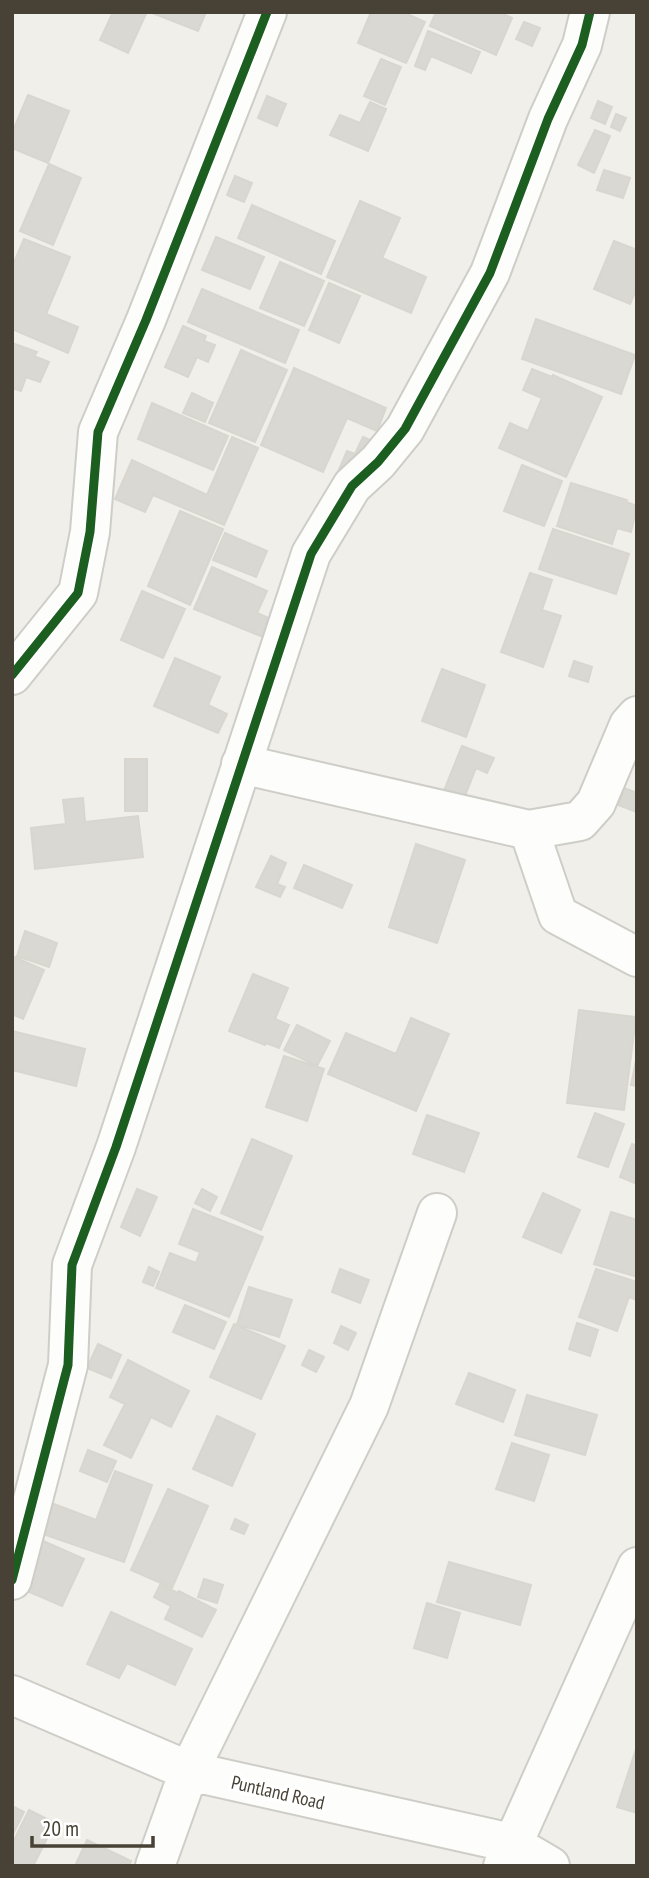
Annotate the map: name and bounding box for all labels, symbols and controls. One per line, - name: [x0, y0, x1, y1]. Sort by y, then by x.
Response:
- street label: Puntland Road: [229, 1770, 327, 1814]
- scale bar: [32, 1804, 152, 1848]
- text: 20 m: [42, 1815, 79, 1842]

